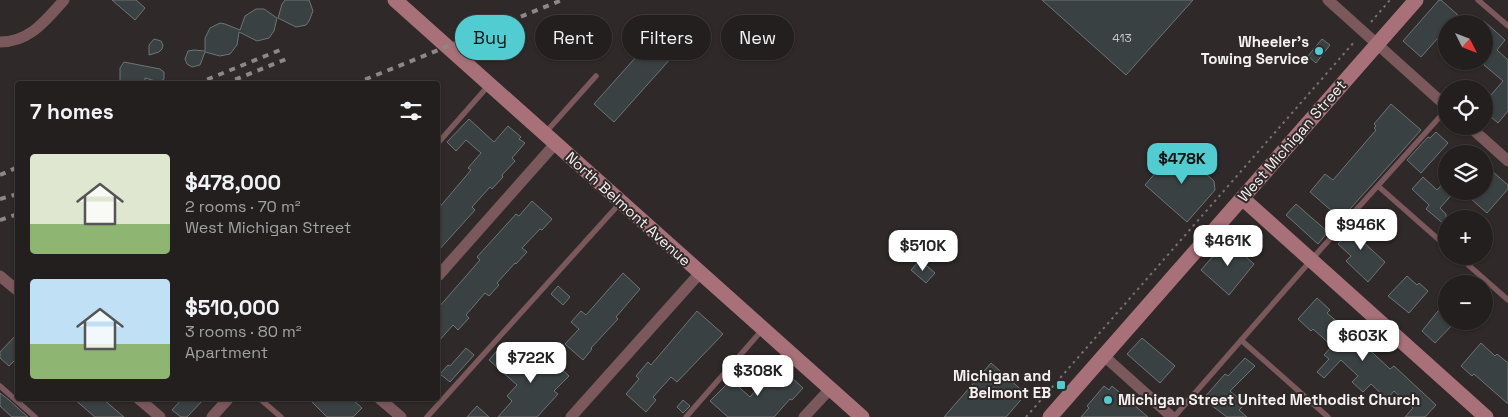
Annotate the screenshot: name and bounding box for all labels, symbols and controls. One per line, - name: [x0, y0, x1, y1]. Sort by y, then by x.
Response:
- chip: Buy: [455, 15, 525, 60]
- chip: Rent: [535, 15, 612, 60]
- chip: Filters: [622, 15, 711, 60]
- chip: New: [721, 15, 794, 60]
- north arrow: [1438, 15, 1492, 70]
- map controls: [1438, 15, 1493, 330]
- house number: 413: [1112, 30, 1132, 46]
- place label: Wheeler's Towing Service: [1201, 32, 1309, 68]
- marker: Wheeler's Towing Service: [1313, 45, 1325, 57]
- street label: West Michigan Street: [1233, 76, 1350, 206]
- button: locate: [1438, 80, 1493, 135]
- icon: filters: [397, 97, 425, 125]
- text: 7 homes: [30, 98, 114, 125]
- pin: $478K: [1147, 142, 1217, 185]
- button: layers: [1438, 145, 1493, 200]
- street label: North Belmont Avenue: [562, 147, 695, 270]
- text: $478K: [1158, 148, 1206, 169]
- text: $478,000: [185, 169, 281, 196]
- icon: home: [70, 174, 130, 234]
- text: 2 rooms · 70 m²: [185, 196, 301, 217]
- pin: $946K: [1326, 208, 1396, 251]
- button: +: [1438, 210, 1493, 265]
- text: $946K: [1336, 214, 1386, 235]
- text: West Michigan Street: [185, 217, 351, 238]
- pin: $461K: [1193, 224, 1263, 267]
- pin: $510K: [888, 230, 958, 272]
- text: $461K: [1205, 230, 1251, 251]
- text: $510K: [900, 235, 946, 256]
- button: −: [1438, 275, 1493, 330]
- text: $510,000: [185, 294, 280, 321]
- icon: home: [70, 299, 130, 359]
- pin: $603K: [1328, 320, 1398, 362]
- text: 3 rooms · 80 m²: [185, 321, 302, 342]
- text: $603K: [1338, 325, 1388, 346]
- text: Apartment: [185, 342, 268, 363]
- pin: $722K: [496, 342, 566, 384]
- text: $722K: [507, 347, 555, 368]
- pin: $308K: [723, 354, 793, 397]
- text: $308K: [733, 360, 783, 381]
- place label: Michigan and Belmont EB: [953, 366, 1051, 402]
- marker: Michigan and Belmont EB: [1055, 379, 1067, 391]
- place label: Michigan Street United Methodist Church: [1118, 390, 1420, 409]
- marker: Michigan Street United Methodist Church: [1102, 394, 1114, 406]

